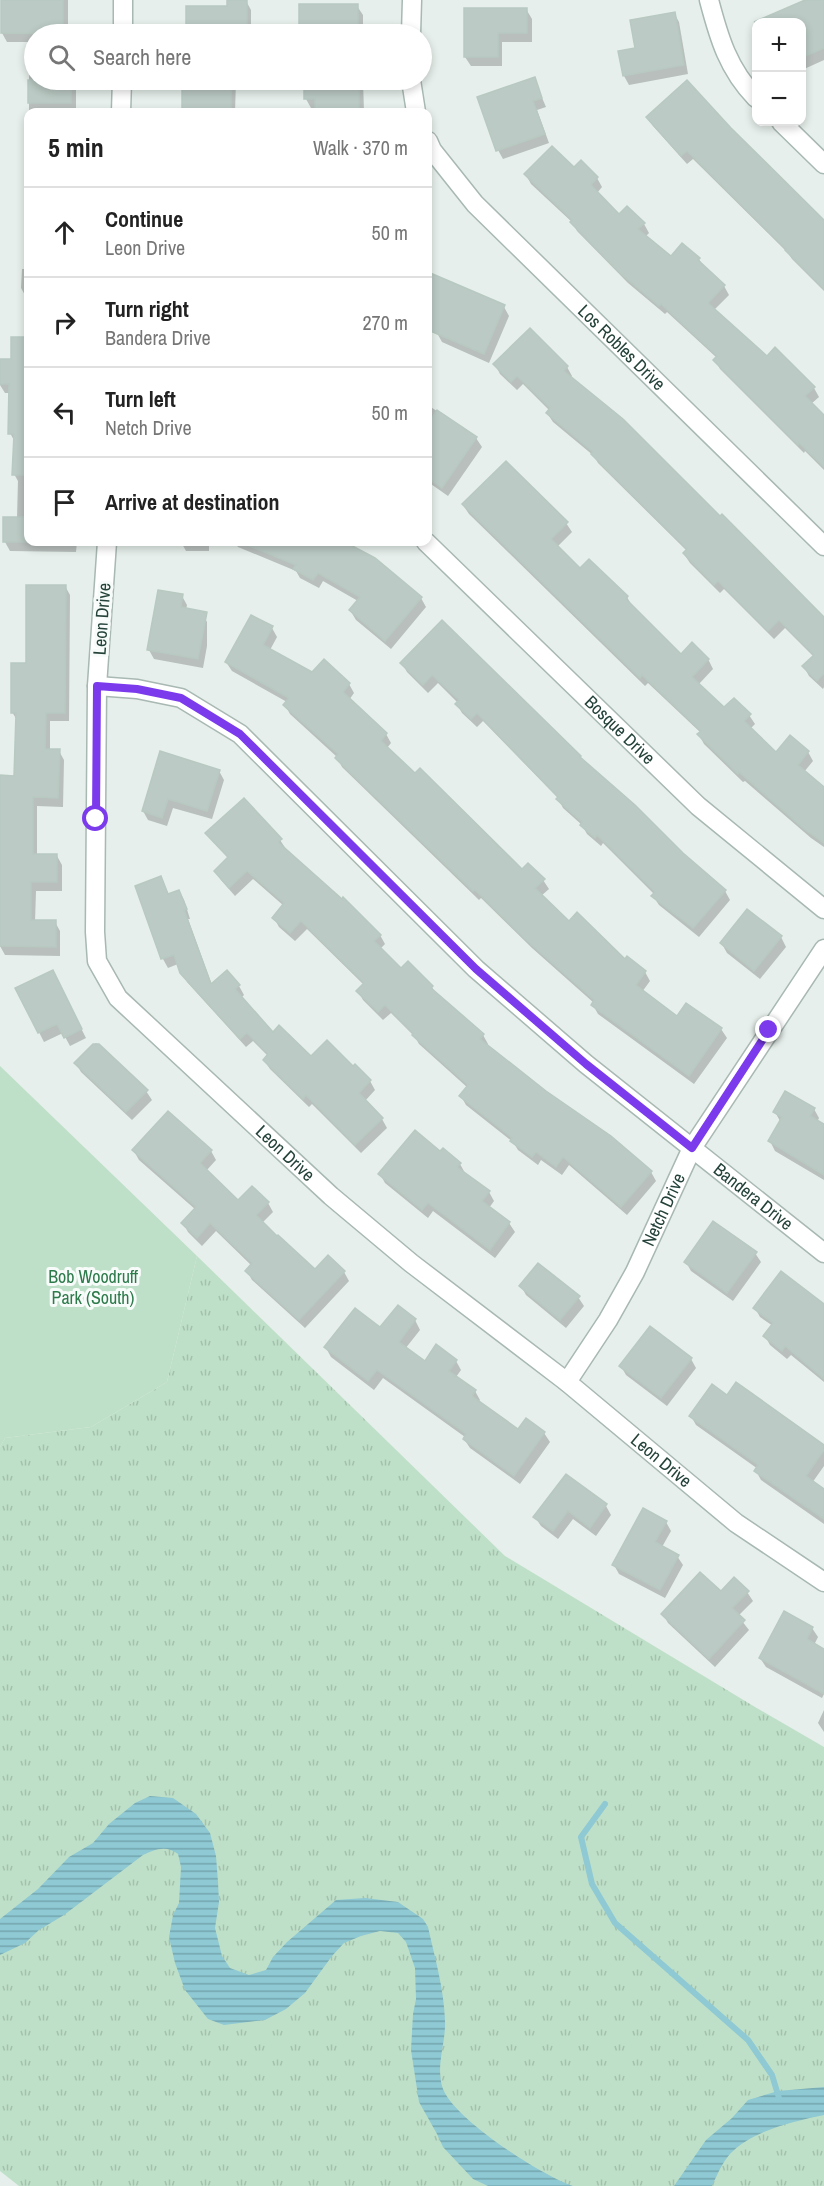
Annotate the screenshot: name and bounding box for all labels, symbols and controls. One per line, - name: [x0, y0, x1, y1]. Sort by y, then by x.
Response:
- map controls: [752, 18, 806, 126]
- button: +: [752, 18, 806, 72]
- search box: [24, 24, 432, 90]
- icon: search: [45, 41, 78, 74]
- text: Search here: [93, 42, 191, 72]
- button: −: [752, 72, 806, 126]
- text: 5 min: [48, 130, 104, 165]
- text: Walk · 370 m: [313, 134, 408, 161]
- text: Continue: [105, 204, 183, 234]
- icon: ahead: [48, 216, 81, 249]
- text: 50 m: [372, 219, 408, 246]
- text: Leon Drive: [105, 234, 185, 261]
- text: Turn right: [105, 294, 189, 324]
- street label: Los Robles Drive: [573, 299, 671, 396]
- icon: right: [48, 306, 81, 339]
- text: 270 m: [362, 309, 408, 336]
- text: Bandera Drive: [105, 324, 211, 351]
- text: Turn left: [105, 384, 176, 414]
- icon: left: [48, 396, 81, 429]
- text: 50 m: [372, 399, 408, 426]
- text: Netch Drive: [105, 414, 192, 441]
- icon: arrive: [48, 486, 81, 519]
- text: Arrive at destination: [105, 487, 279, 517]
- street label: Leon Drive: [87, 582, 116, 656]
- street label: Bosque Drive: [579, 690, 661, 770]
- route start: [82, 805, 108, 831]
- route end: [755, 1016, 781, 1042]
- street label: Leon Drive: [250, 1119, 320, 1187]
- street label: Bandera Drive: [708, 1157, 799, 1236]
- street label: Netch Drive: [636, 1169, 691, 1250]
- park label: Bob Woodruff Park (South): [48, 1264, 138, 1310]
- street label: Leon Drive: [626, 1427, 697, 1493]

